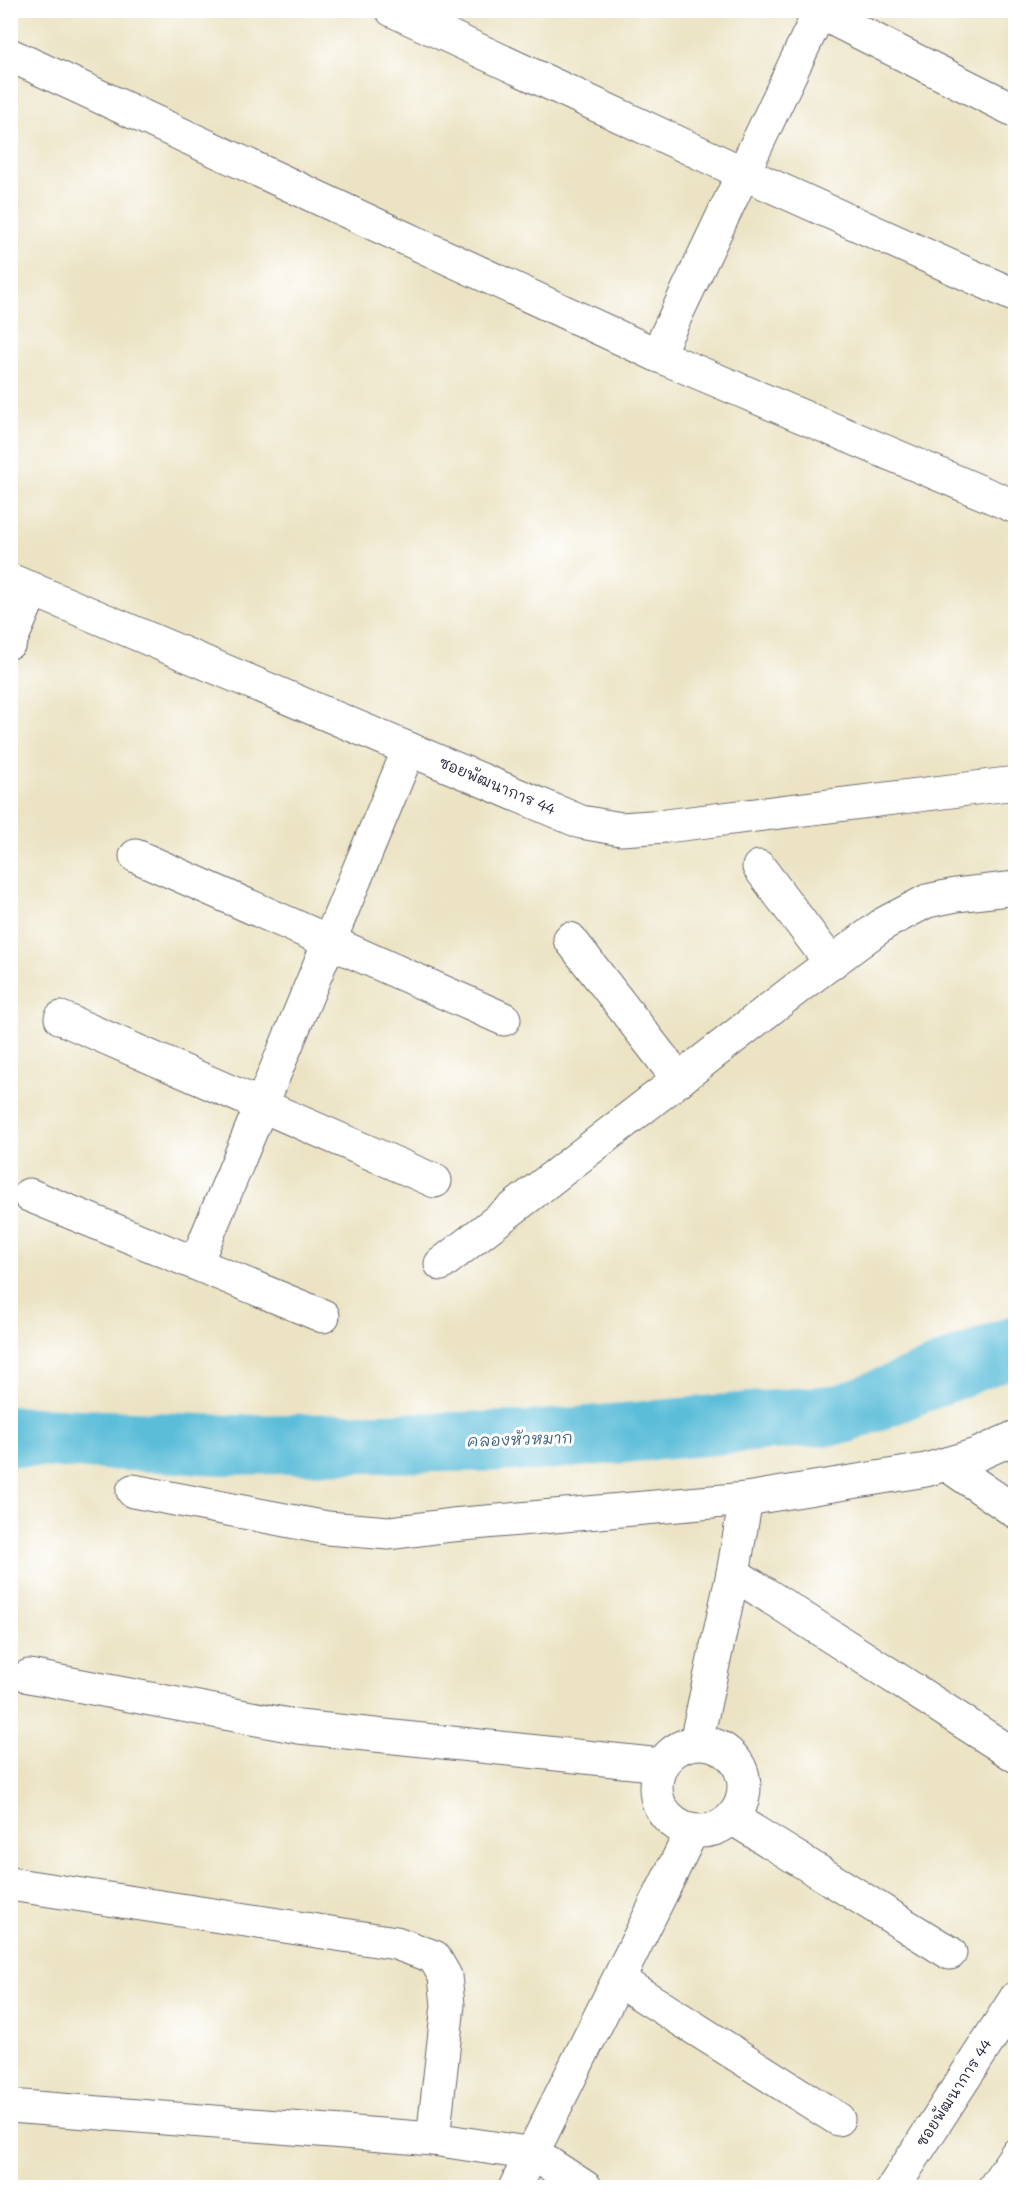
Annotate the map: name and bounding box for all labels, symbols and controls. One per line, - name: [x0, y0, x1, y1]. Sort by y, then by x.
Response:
- street label: ซอยพัฒนาการ 44: [436, 751, 559, 819]
- water label: คลองหัวหมาก: [467, 1426, 573, 1451]
- street label: ซอยพัฒนาการ 44: [911, 2034, 996, 2150]

